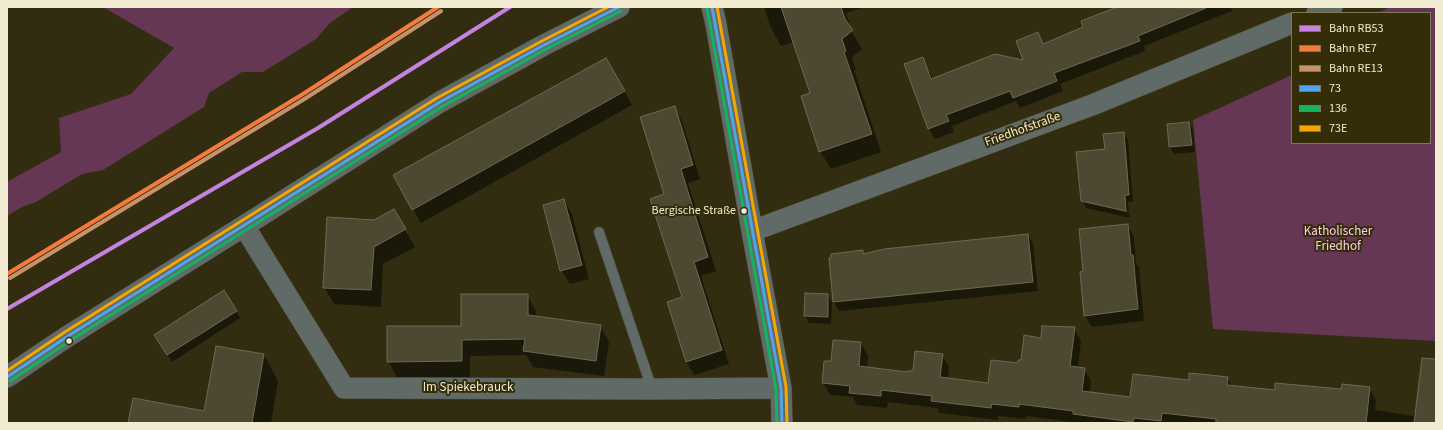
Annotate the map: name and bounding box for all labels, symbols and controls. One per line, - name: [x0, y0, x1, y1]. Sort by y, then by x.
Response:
- legend: [1291, 12, 1431, 144]
- text: Bahn RB53: [1329, 20, 1383, 37]
- text: Bahn RE7: [1329, 40, 1377, 57]
- text: Bahn RE13: [1329, 60, 1383, 77]
- text: 73: [1329, 80, 1341, 97]
- text: 136: [1329, 100, 1347, 117]
- street label: Friedhofstraße: [983, 109, 1063, 151]
- text: 73E: [1329, 120, 1347, 137]
- place label: Bergische Straße: [652, 204, 736, 218]
- marker: Bergische Straße: [739, 206, 749, 216]
- park label: Katholischer Friedhof: [1304, 224, 1372, 255]
- unlabelled marker: [64, 336, 74, 346]
- street label: Im Spiekebrauck: [423, 380, 513, 396]

